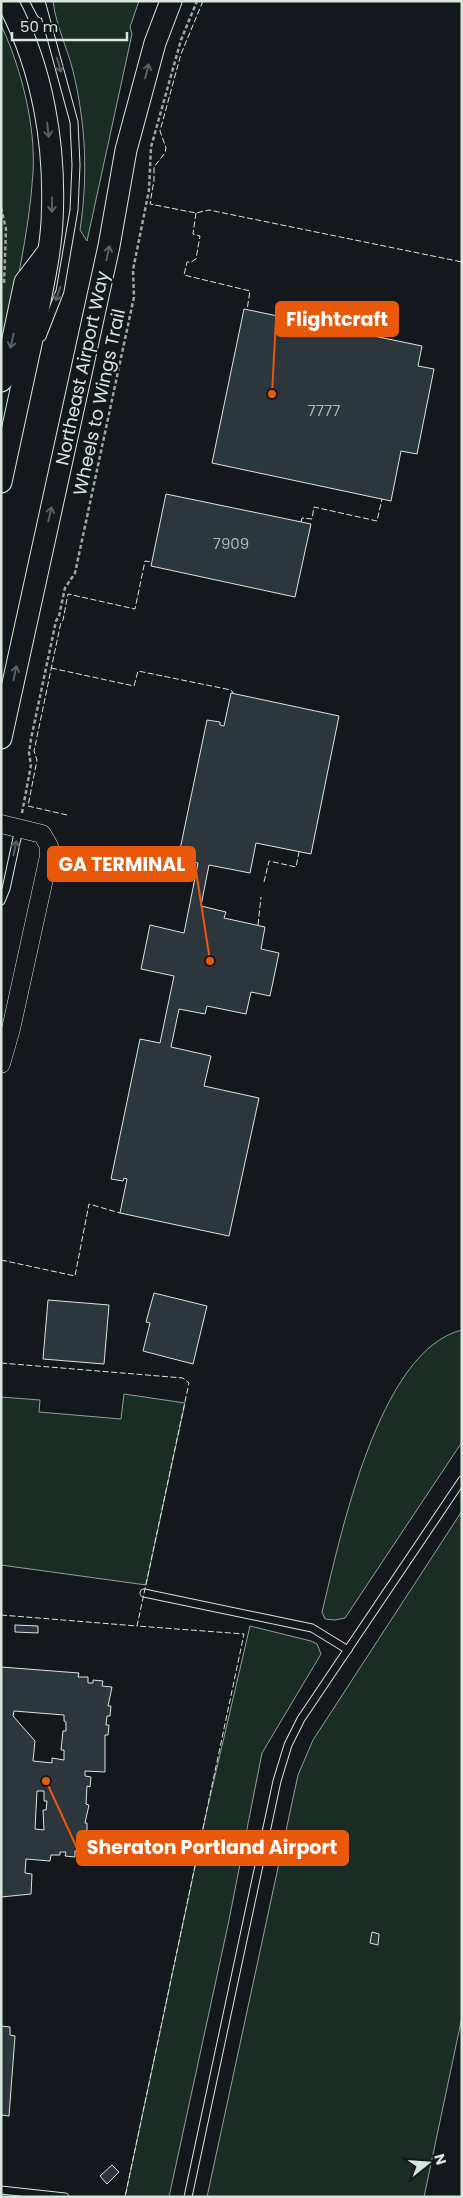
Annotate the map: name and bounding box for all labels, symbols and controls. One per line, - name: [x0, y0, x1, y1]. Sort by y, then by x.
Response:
- scale bar: [12, 10, 128, 42]
- text: 50 m: [20, 16, 58, 37]
- one-way arrow: [54, 56, 64, 72]
- one-way arrow: [143, 64, 152, 80]
- one-way arrow: [43, 122, 53, 138]
- one-way arrow: [48, 197, 57, 213]
- one-way arrow: [103, 245, 113, 261]
- street label: Northeast Airport Way: [49, 269, 115, 467]
- one-way arrow: [53, 285, 62, 301]
- callout: Flightcraft: [276, 302, 398, 336]
- street label: Wheels to Wings Trail: [67, 306, 131, 498]
- text: Flightcraft: [286, 306, 388, 333]
- one-way arrow: [7, 333, 16, 349]
- house number: 7777: [308, 400, 340, 421]
- one-way arrow: [46, 507, 55, 523]
- house number: 7909: [213, 533, 249, 554]
- one-way arrow: [11, 665, 20, 681]
- one-way arrow: [10, 840, 20, 856]
- callout: GA TERMINAL: [48, 847, 195, 881]
- text: GA TERMINAL: [59, 851, 185, 878]
- callout: Sheraton Portland Airport: [77, 1831, 348, 1865]
- text: Sheraton Portland Airport: [87, 1834, 338, 1861]
- north arrow: [403, 2138, 453, 2188]
- text: N: [429, 2151, 452, 2167]

